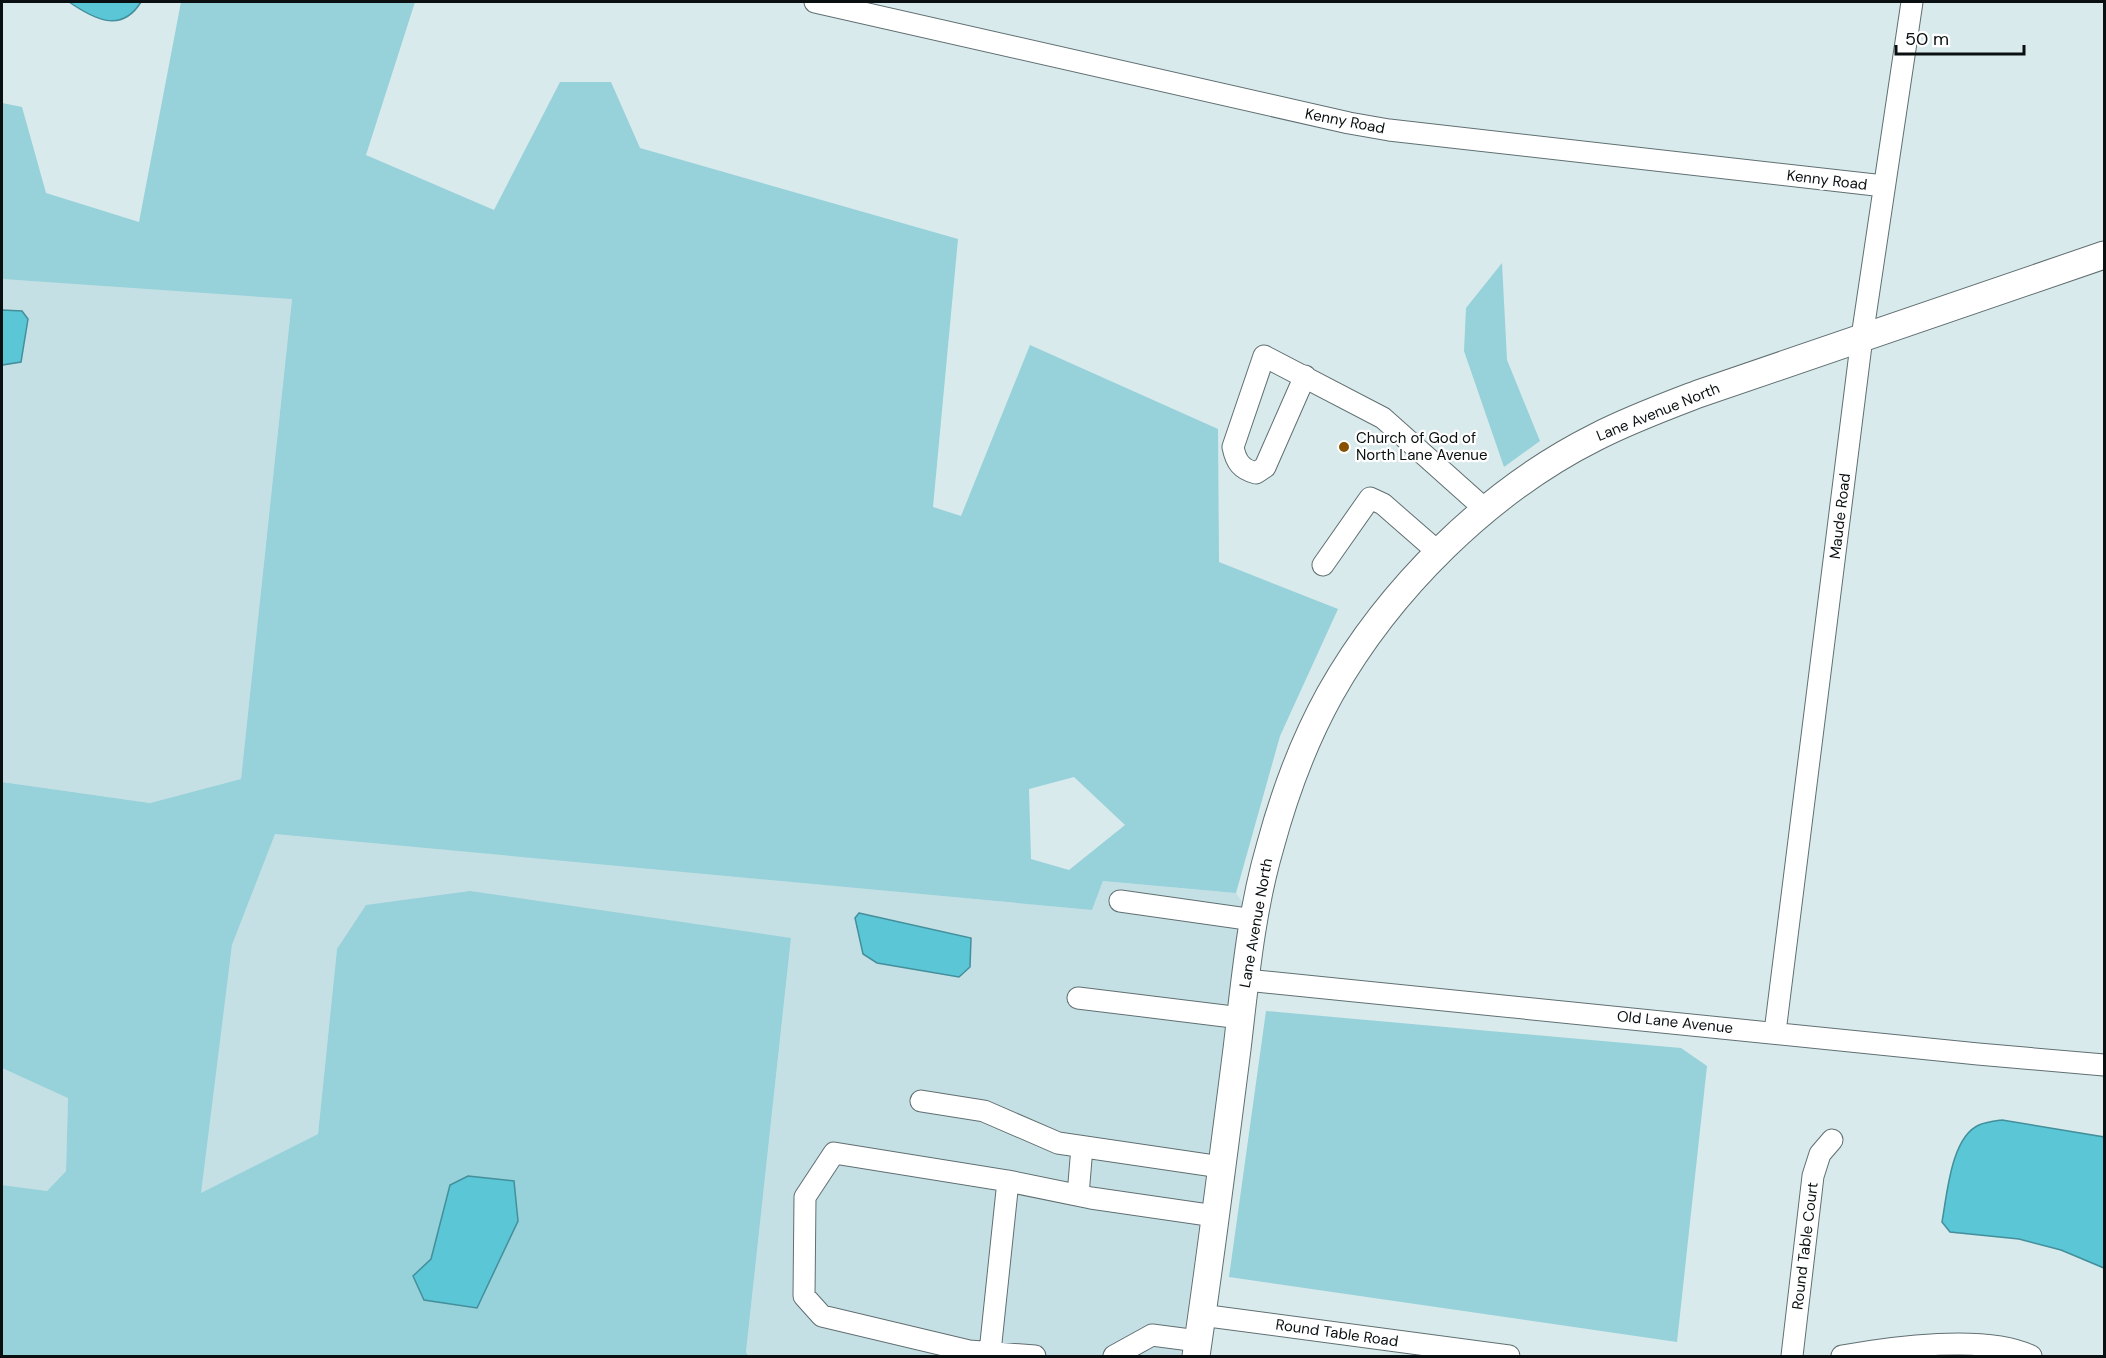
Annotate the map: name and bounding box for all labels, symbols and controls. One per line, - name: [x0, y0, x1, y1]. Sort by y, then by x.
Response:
- scale bar: [1896, 18, 2024, 56]
- text: 50 m: [1905, 27, 1949, 51]
- street label: Kenny Road: [1303, 103, 1387, 139]
- street label: Kenny Road: [1786, 165, 1868, 195]
- street label: Lane Avenue North: [1593, 378, 1723, 446]
- place label: Church of God of North Lane Avenue: [1356, 428, 1487, 465]
- marker: Church of God of North Lane Avenue: [1337, 440, 1351, 454]
- street label: Maude Road: [1825, 472, 1855, 560]
- street label: Lane Avenue North: [1235, 857, 1277, 989]
- street label: Old Lane Avenue: [1616, 1006, 1734, 1038]
- street label: Round Table Court: [1787, 1181, 1823, 1311]
- street label: Round Table Road: [1274, 1314, 1400, 1352]

